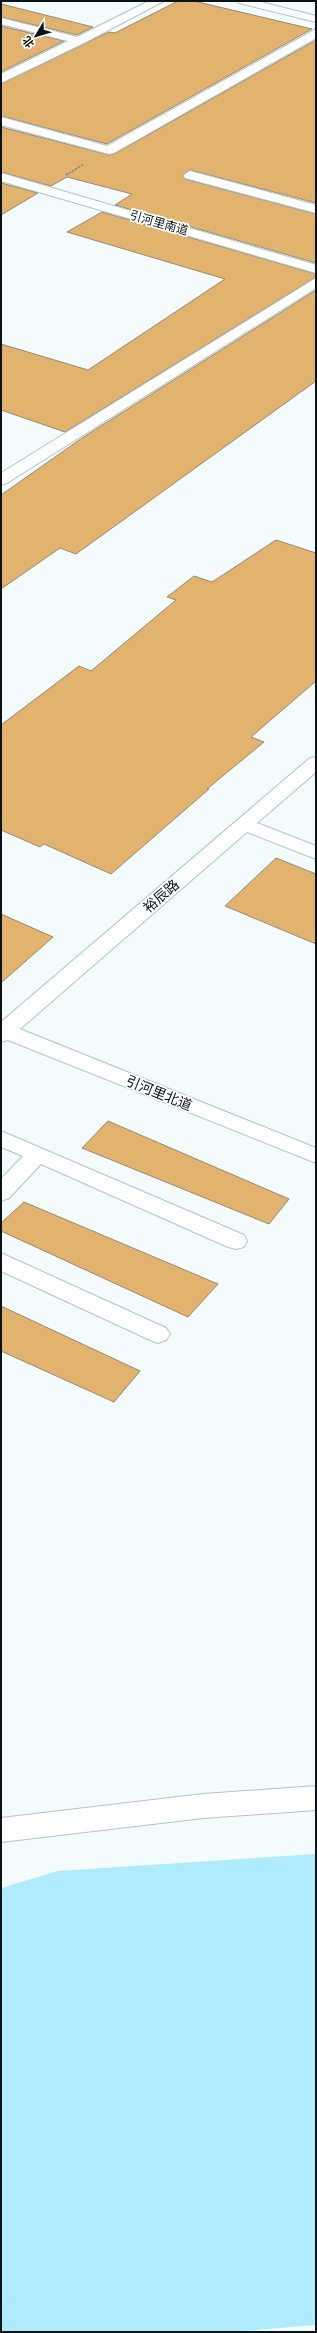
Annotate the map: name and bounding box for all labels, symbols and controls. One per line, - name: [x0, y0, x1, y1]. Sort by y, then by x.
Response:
- north arrow: [16, 16, 56, 56]
- text: 北: [19, 33, 38, 51]
- street label: 引河里南道: [128, 207, 190, 240]
- street label: 裕辰路: [139, 875, 184, 918]
- street label: 引河里北道: [122, 1072, 195, 1116]

